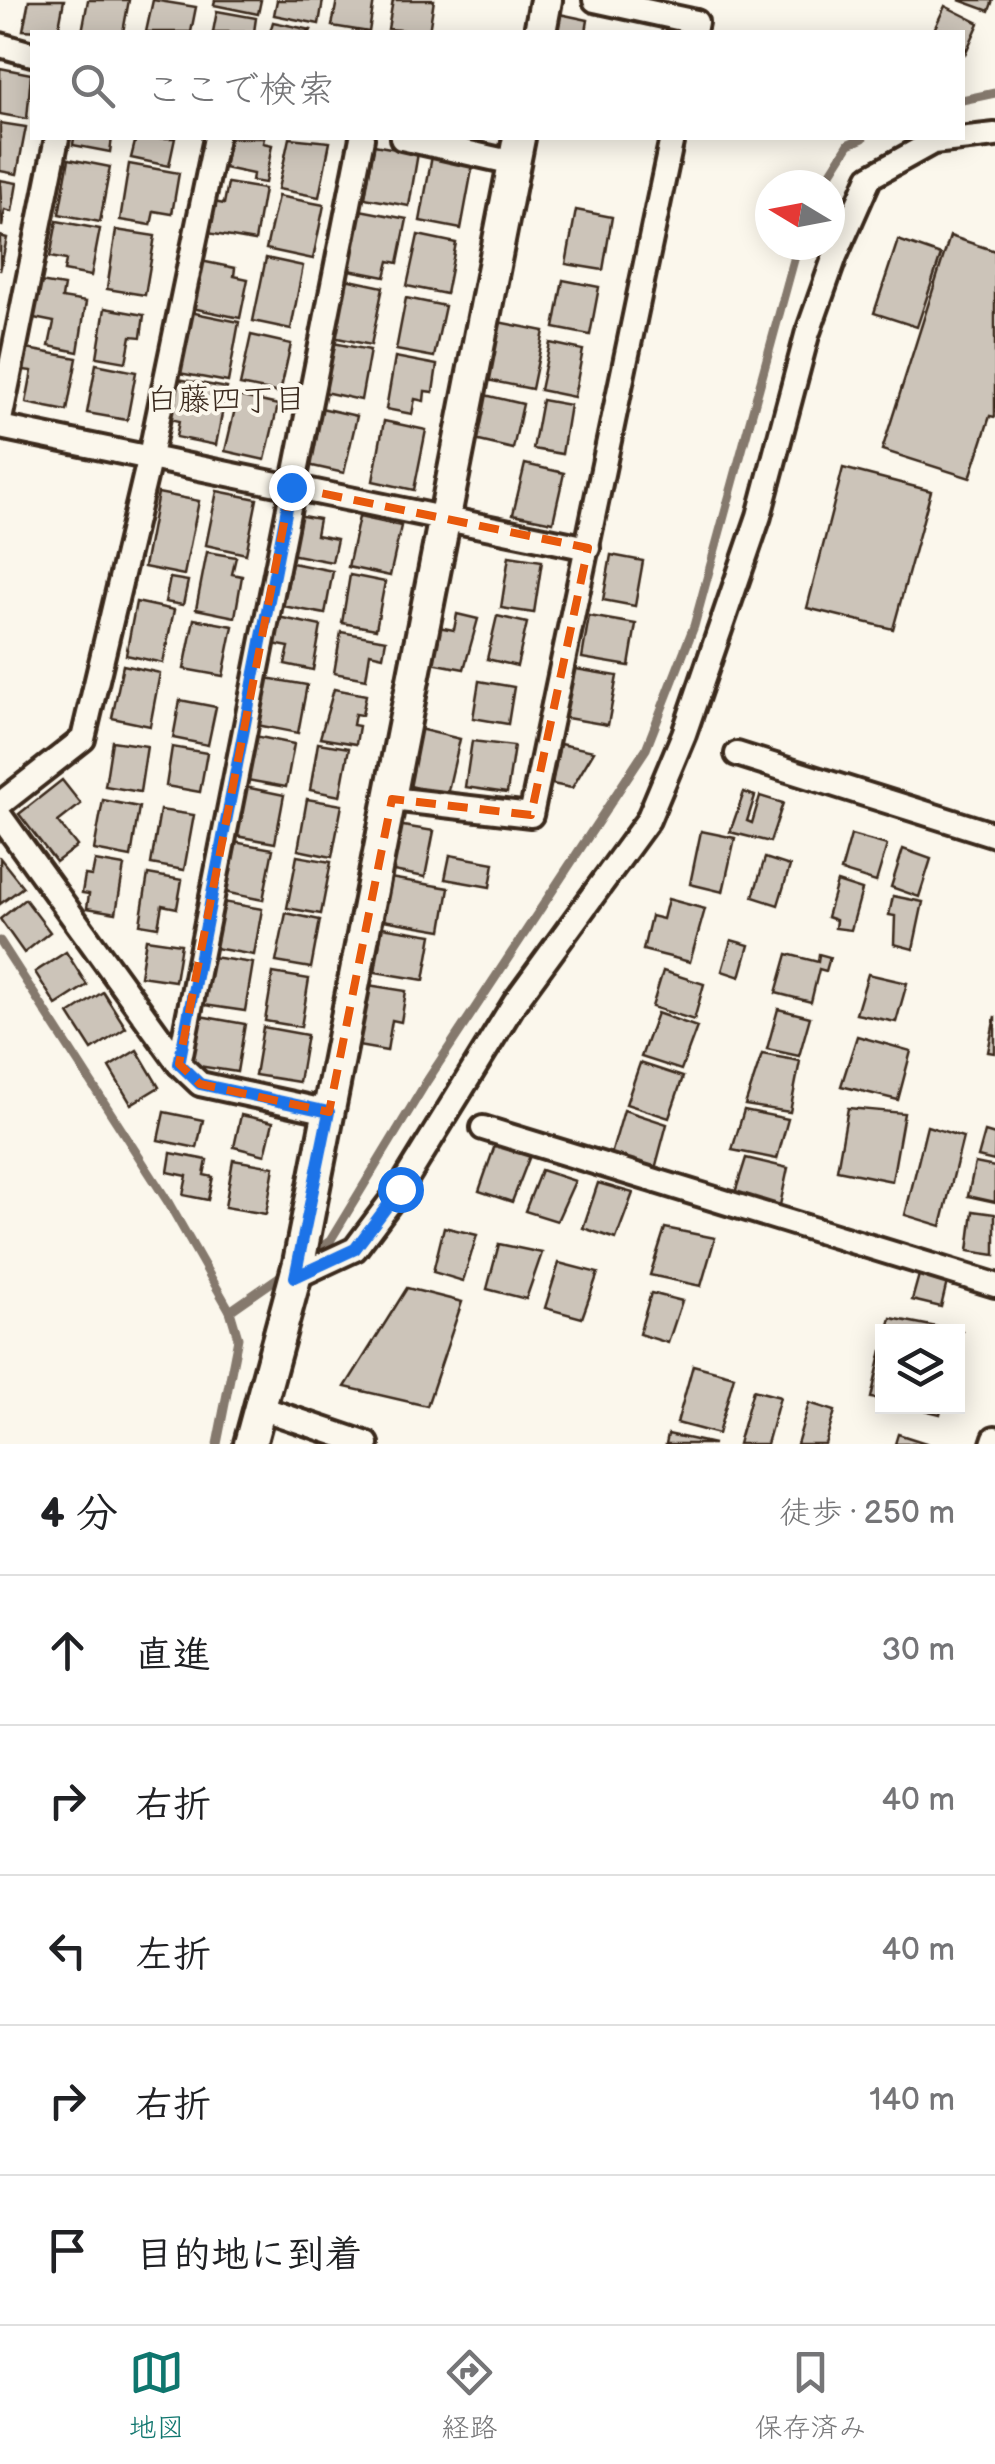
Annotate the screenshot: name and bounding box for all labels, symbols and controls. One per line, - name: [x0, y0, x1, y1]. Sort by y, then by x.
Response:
- search box: [30, 30, 965, 140]
- icon: search: [65, 58, 120, 113]
- text: ここで検索: [145, 68, 335, 113]
- north arrow: [755, 170, 845, 260]
- district label: 白藤四丁目: [146, 381, 306, 420]
- route end: [269, 465, 315, 511]
- route start: [378, 1167, 424, 1213]
- map controls: [875, 1324, 965, 1414]
- button: layers: [875, 1324, 965, 1414]
- text: 4 分: [40, 1489, 118, 1540]
- text: 徒歩 · 250 m: [779, 1494, 955, 1533]
- icon: ahead: [40, 1623, 95, 1678]
- text: 30 m: [881, 1631, 955, 1670]
- text: 直進: [135, 1633, 211, 1678]
- icon: right: [40, 1773, 95, 1828]
- text: 40 m: [882, 1781, 955, 1820]
- text: 右折: [135, 1783, 211, 1828]
- icon: left: [40, 1923, 95, 1978]
- text: 40 m: [882, 1931, 955, 1970]
- text: 左折: [135, 1933, 211, 1978]
- icon: right: [40, 2073, 95, 2128]
- text: 140 m: [869, 2081, 955, 2120]
- text: 右折: [135, 2083, 211, 2128]
- icon: arrive: [40, 2223, 95, 2278]
- text: 目的地に到着: [135, 2233, 363, 2278]
- tab: 地図: [128, 2345, 185, 2445]
- tab: 経路: [441, 2345, 498, 2445]
- tab: 保存済み: [754, 2345, 867, 2445]

